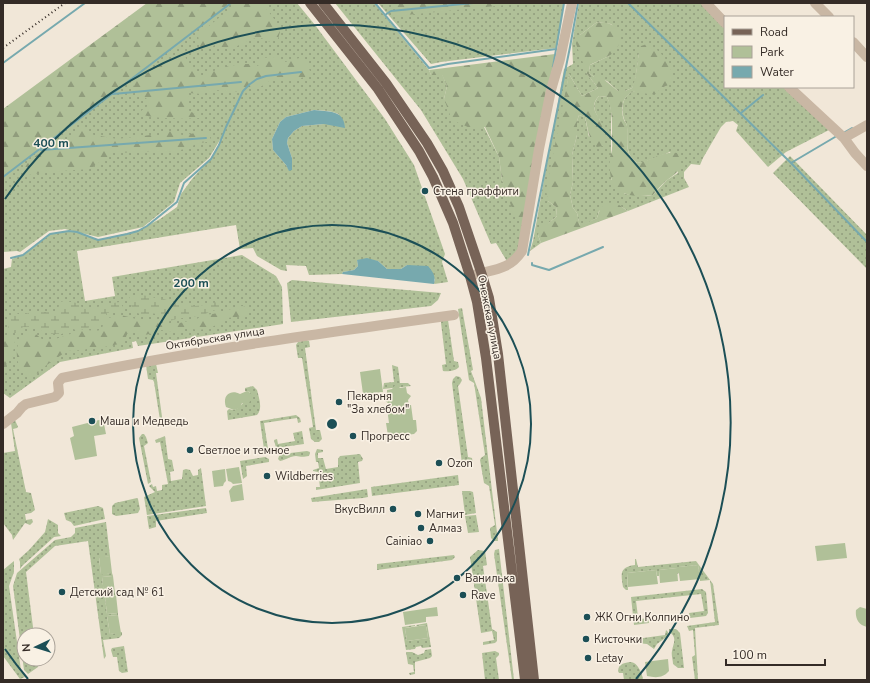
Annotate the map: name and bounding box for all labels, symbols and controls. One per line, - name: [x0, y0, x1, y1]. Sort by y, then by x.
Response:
- legend: [724, 16, 854, 88]
- text: Road: [760, 24, 788, 40]
- text: Park: [760, 44, 785, 60]
- text: Water: [760, 64, 794, 80]
- text: 400 m: [33, 135, 69, 151]
- place label: Стена граффити: [433, 184, 519, 199]
- marker: Стена граффити: [420, 186, 430, 196]
- street label: Онежская улица: [474, 274, 505, 361]
- text: 200 m: [173, 275, 209, 291]
- street label: Октябрьская улица: [164, 323, 266, 354]
- place label: Пекарня "За хлебом": [347, 389, 409, 417]
- marker: Пекарня "За хлебом": [334, 397, 344, 407]
- place label: Маша и Медведь: [100, 414, 188, 429]
- marker: Маша и Медведь: [87, 416, 97, 426]
- centre of rings: [325, 417, 339, 431]
- place label: Прогресс: [361, 429, 410, 444]
- marker: Прогресс: [348, 431, 358, 441]
- place label: Светлое и темное: [198, 443, 290, 458]
- marker: Светлое и темное: [185, 445, 195, 455]
- place label: Ozon: [447, 456, 473, 471]
- marker: Ozon: [434, 458, 444, 468]
- place label: Wildberries: [275, 469, 333, 484]
- marker: Wildberries: [262, 471, 272, 481]
- place label: ВкусВилл: [334, 502, 385, 517]
- marker: ВкусВилл: [388, 504, 398, 514]
- place label: Магнит: [426, 507, 464, 522]
- marker: Магнит: [413, 509, 423, 519]
- place label: Алмаз: [429, 521, 462, 536]
- marker: Алмаз: [416, 523, 426, 533]
- place label: Сainiao: [385, 534, 422, 549]
- marker: Сainiao: [425, 536, 435, 546]
- place label: Ванилька: [465, 571, 515, 586]
- marker: Ванилька: [452, 573, 462, 583]
- place label: Детский сад № 61: [70, 585, 164, 600]
- marker: Детский сад № 61: [57, 587, 67, 597]
- place label: Rave: [471, 588, 496, 603]
- marker: Rave: [458, 590, 468, 600]
- place label: ЖК Огни Колпино: [595, 610, 689, 625]
- marker: ЖК Огни Колпино: [582, 612, 592, 622]
- north arrow: [16, 627, 56, 667]
- place label: Кисточки: [594, 632, 642, 647]
- marker: Кисточки: [581, 634, 591, 644]
- scale bar: [726, 641, 825, 667]
- text: N: [19, 643, 34, 652]
- text: 100 m: [732, 647, 767, 663]
- place label: Letay: [596, 651, 623, 666]
- marker: Letay: [583, 653, 593, 663]

